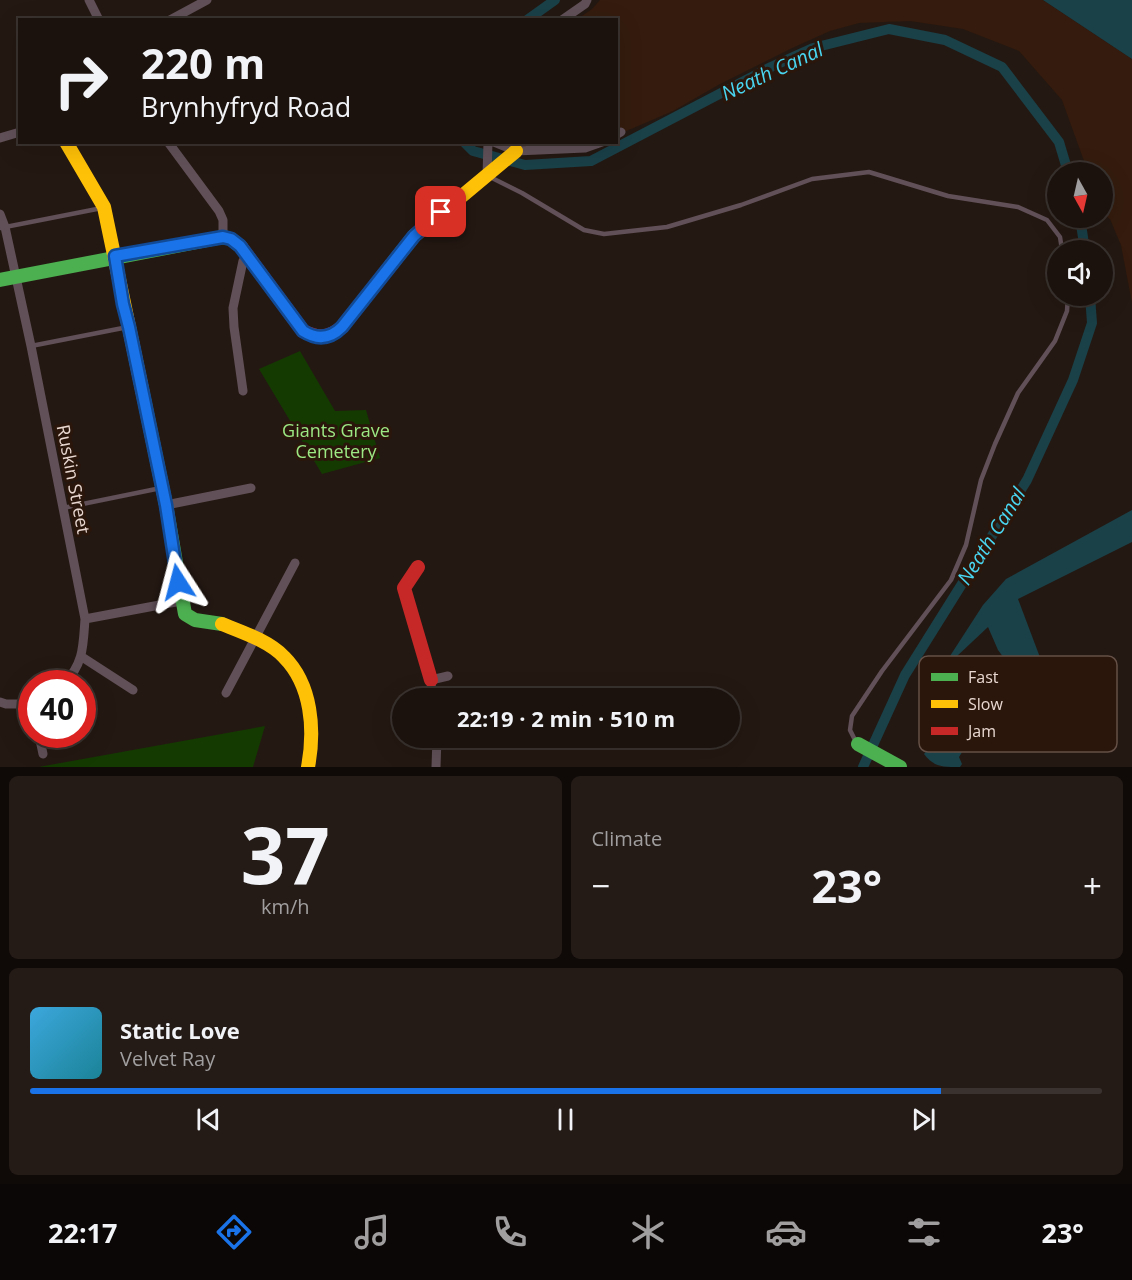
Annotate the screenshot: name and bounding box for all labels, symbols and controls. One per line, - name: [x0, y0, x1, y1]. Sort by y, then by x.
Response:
- text: 220 m: [141, 34, 265, 91]
- water label: Neath Canal: [717, 35, 828, 106]
- icon: right: [42, 42, 120, 120]
- text: Brynhyfryd Road: [141, 88, 351, 125]
- north arrow: [1047, 162, 1113, 228]
- map controls: [1047, 162, 1113, 306]
- pin: [415, 186, 466, 237]
- icon: arrive: [424, 195, 457, 228]
- button: sound: [1047, 240, 1113, 306]
- park label: Giants Grave Cemetery: [282, 418, 390, 463]
- street label: Ruskin Street: [52, 422, 96, 536]
- water label: Neath Canal: [951, 482, 1032, 590]
- position arrow: [146, 550, 210, 614]
- legend: [919, 656, 1117, 752]
- text: Fast: [968, 666, 999, 688]
- speed limit sign: 40: [18, 670, 96, 748]
- text: Slow: [968, 693, 1003, 715]
- text: 22:19 · 2 min · 510 m: [457, 703, 675, 733]
- text: Jam: [966, 720, 996, 742]
- text: 37: [241, 801, 330, 907]
- text: Climate: [592, 825, 662, 852]
- text: 23°: [811, 855, 882, 916]
- text: −: [592, 863, 610, 908]
- text: +: [1083, 863, 1102, 908]
- text: km/h: [261, 893, 310, 920]
- text: Static Love: [120, 1015, 240, 1045]
- text: Velvet Ray: [120, 1045, 215, 1072]
- icon: previous: [192, 1103, 225, 1136]
- icon: pause: [549, 1103, 582, 1136]
- icon: next: [907, 1103, 940, 1136]
- icon: directions: [213, 1211, 255, 1253]
- icon: music: [351, 1211, 393, 1253]
- icon: phone: [489, 1211, 531, 1253]
- icon: climate: [627, 1211, 669, 1253]
- icon: car: [765, 1211, 807, 1253]
- icon: filters: [903, 1211, 945, 1253]
- text: 22:17: [48, 1214, 117, 1251]
- text: 23°: [1041, 1214, 1084, 1251]

